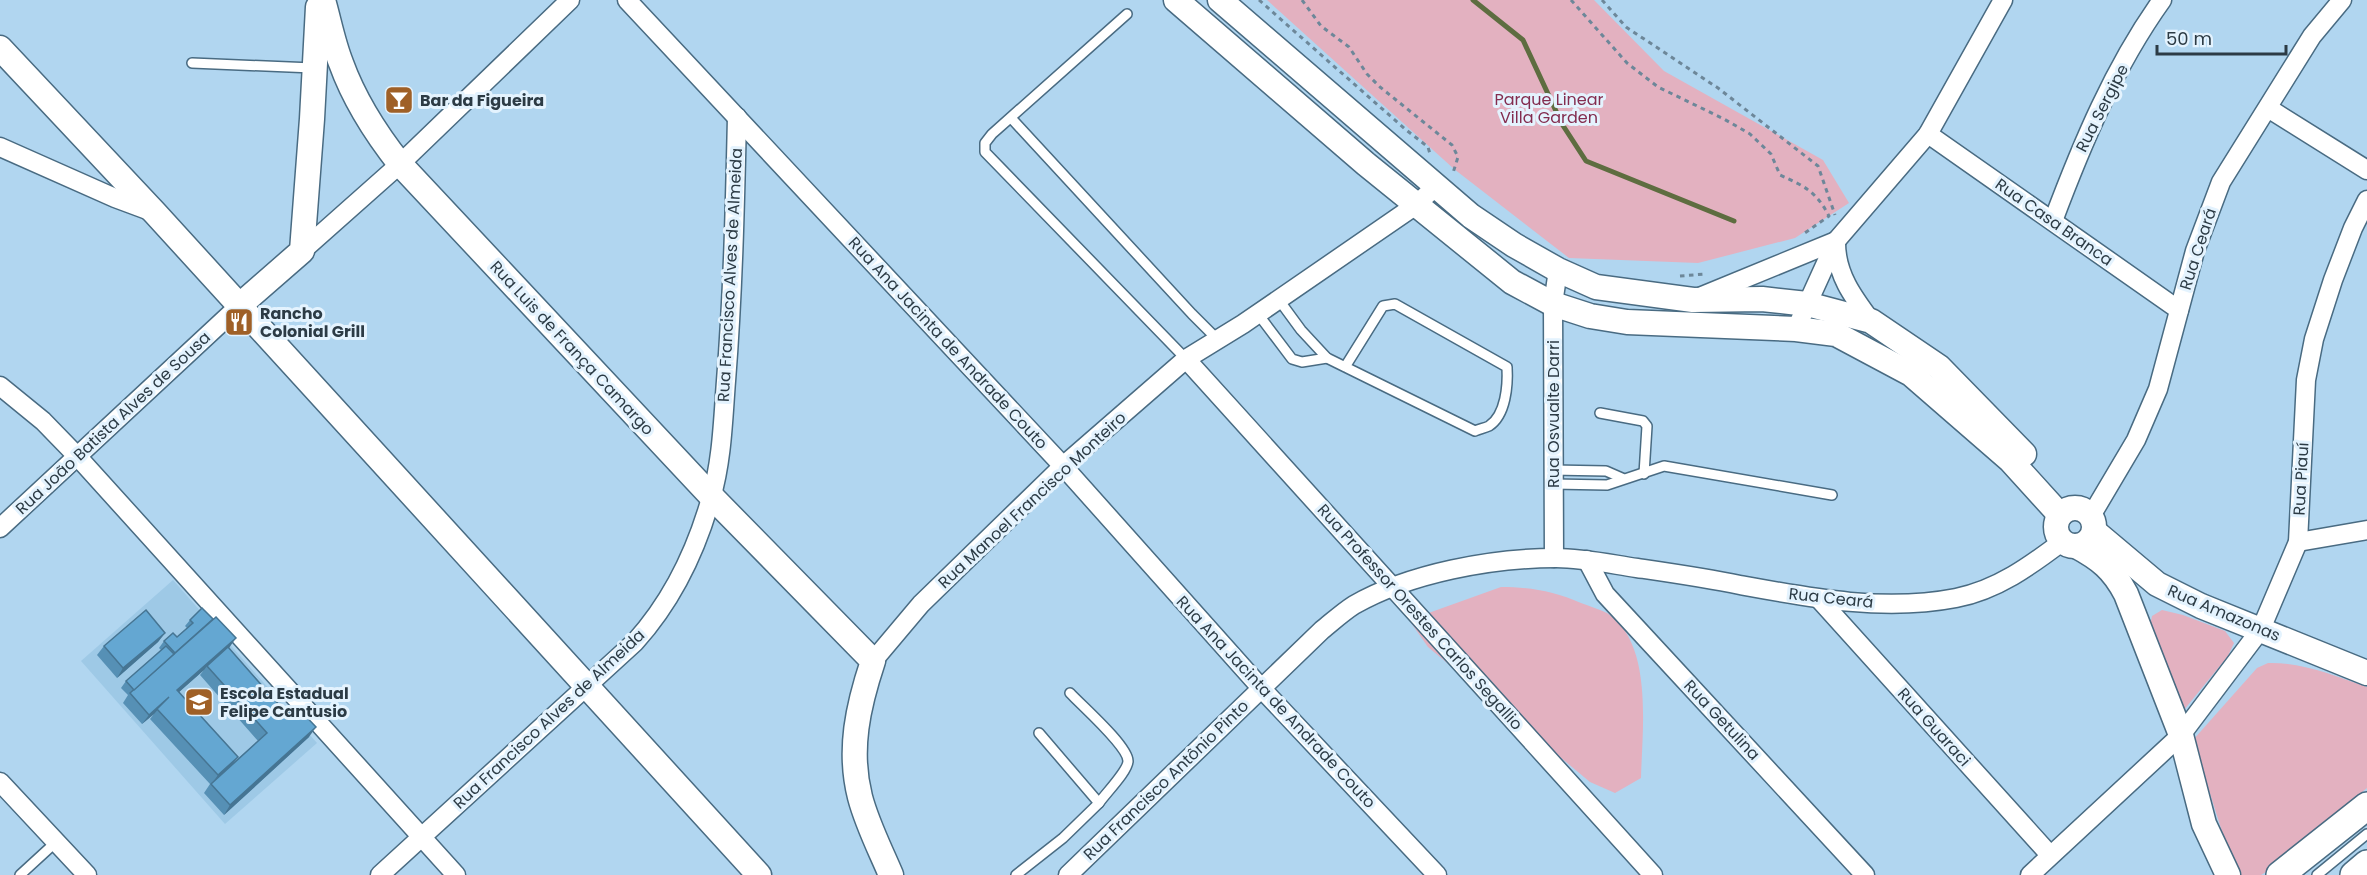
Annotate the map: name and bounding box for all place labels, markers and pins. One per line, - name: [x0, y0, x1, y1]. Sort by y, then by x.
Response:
- bar icon: Bar da Figueira: [383, 84, 415, 116]
- place label: Bar da Figueira: [420, 89, 544, 112]
- place label: Rancho Colonial Grill: [260, 302, 365, 343]
- restaurant icon: Rancho Colonial Grill: [223, 306, 255, 338]
- place label: Escola Estadual Felipe Cantusio: [220, 682, 349, 723]
- school or university icon: Escola Estadual Felipe Cantusio: [183, 686, 215, 718]

